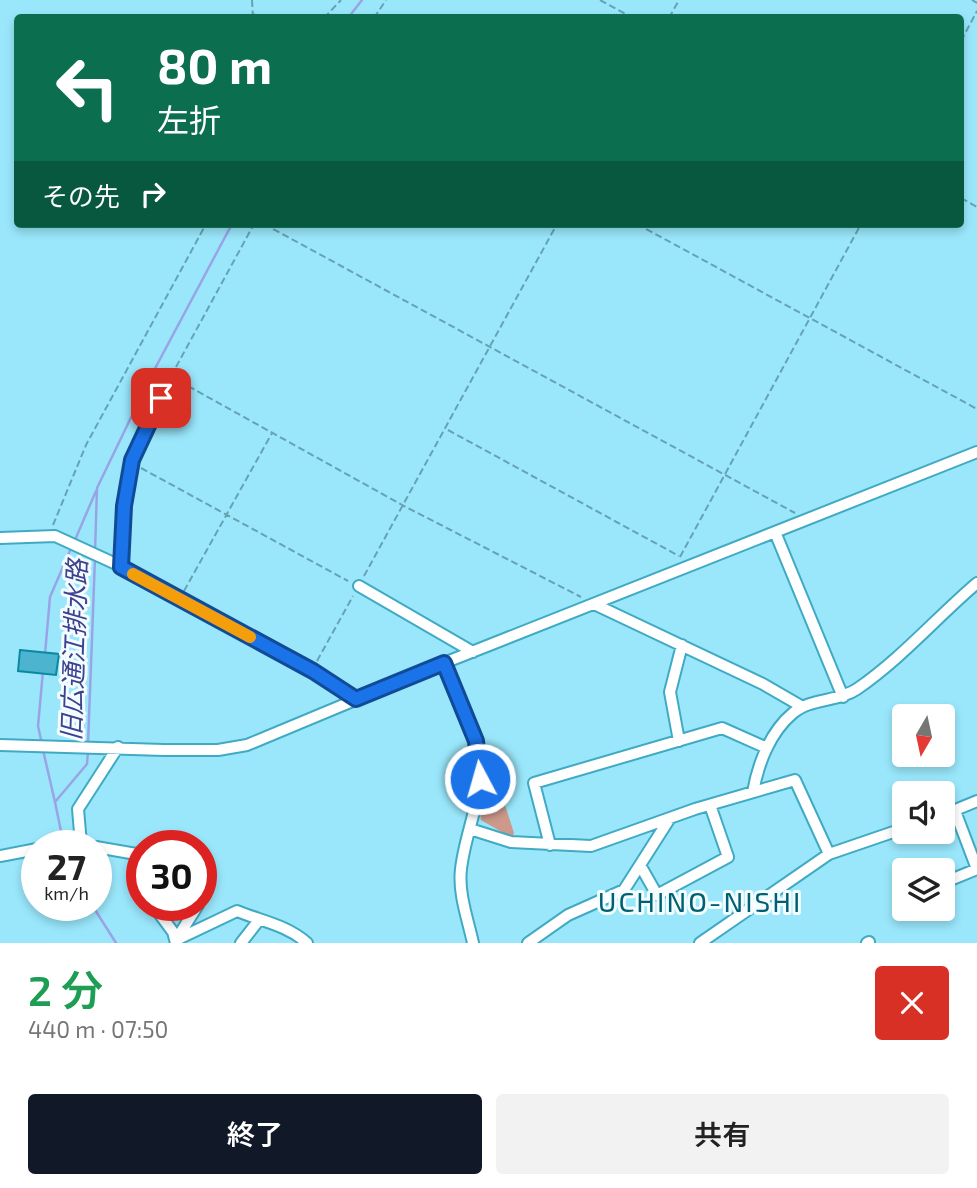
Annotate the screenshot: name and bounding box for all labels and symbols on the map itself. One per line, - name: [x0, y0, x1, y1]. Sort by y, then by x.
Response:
- pin: [131, 368, 191, 428]
- water label: 旧広通江排水路: [54, 557, 92, 741]
- north arrow: [892, 704, 956, 766]
- position arrow: [443, 742, 517, 816]
- speed limit sign: 30: [126, 830, 217, 921]
- district label: UCHINO-NISHI: [598, 884, 802, 918]

